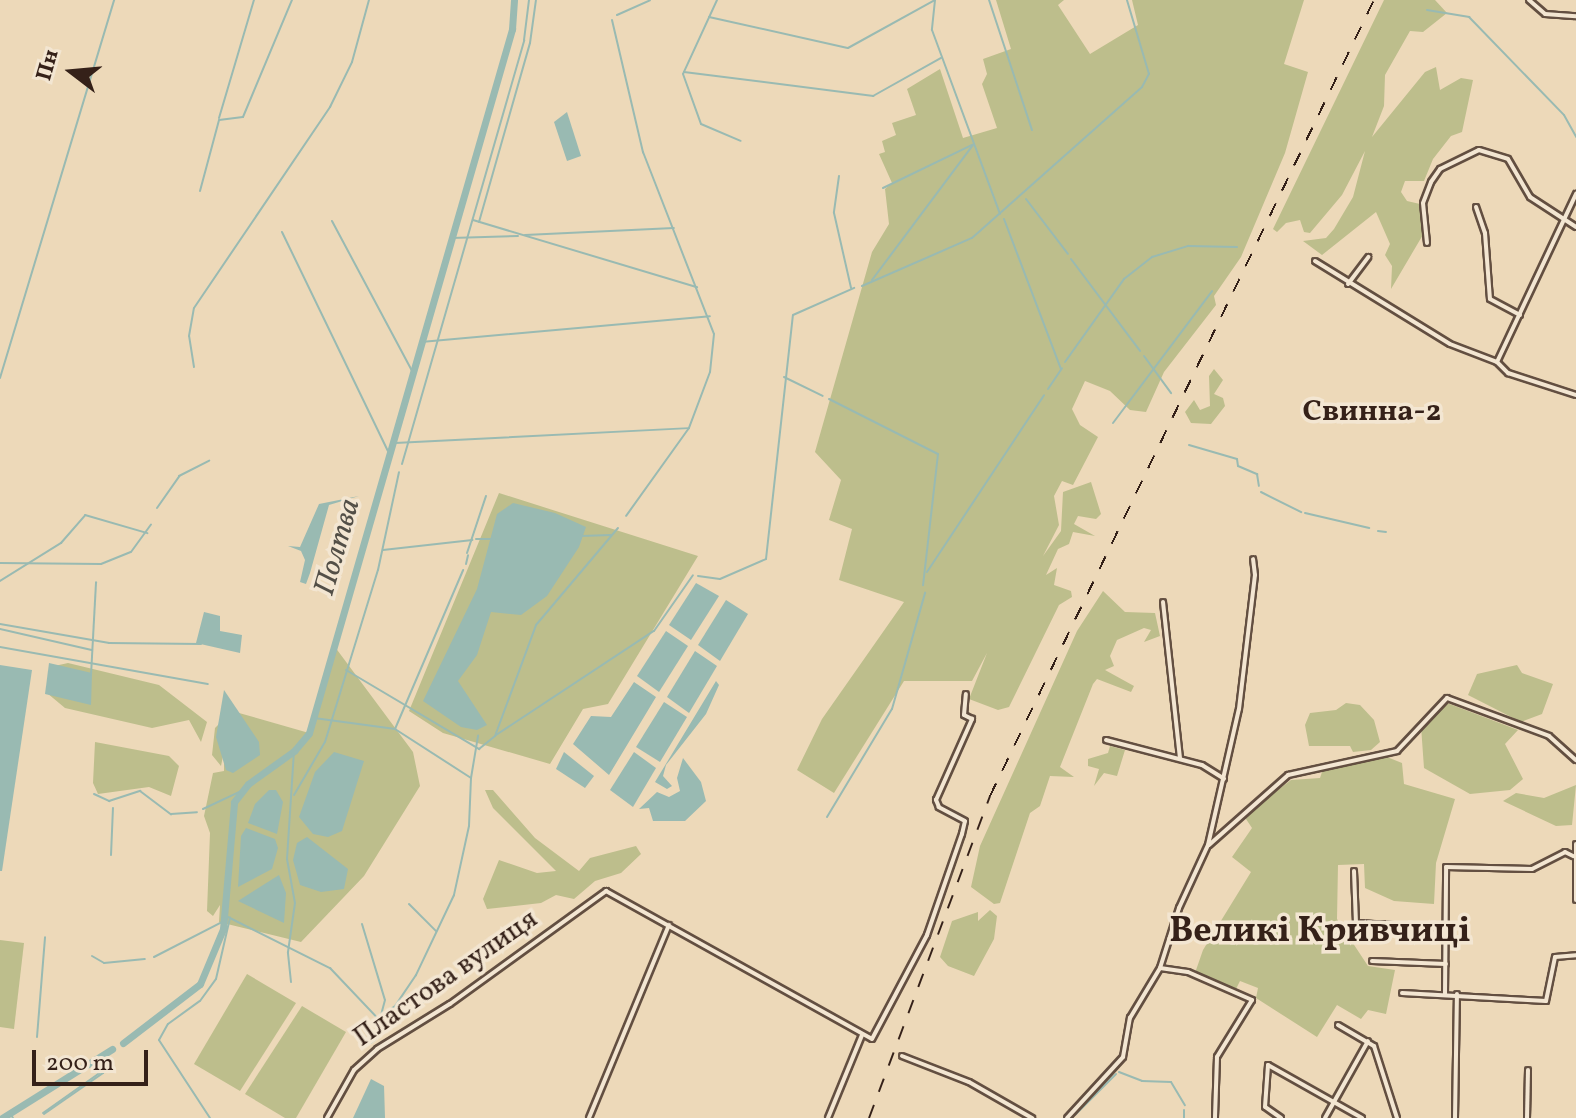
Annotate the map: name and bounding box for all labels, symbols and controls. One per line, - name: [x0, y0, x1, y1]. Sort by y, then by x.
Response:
- north arrow: [32, 32, 112, 112]
- text: Пн: [29, 46, 68, 85]
- district label: Свинна-2: [1303, 394, 1441, 430]
- water label: Полтва: [307, 495, 369, 599]
- street label: Пластова вулиця: [347, 903, 545, 1055]
- district label: Великі Кривчиці: [1169, 911, 1471, 955]
- scale bar: [36, 1034, 152, 1084]
- text: 200 m: [46, 1047, 114, 1081]

